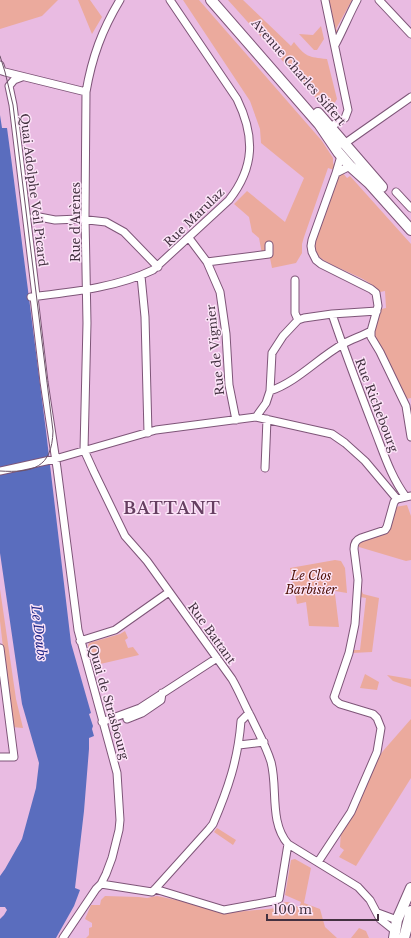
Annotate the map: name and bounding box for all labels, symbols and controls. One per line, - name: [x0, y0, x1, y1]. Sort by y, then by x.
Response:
- street label: Avenue Charles Siffert: [248, 15, 350, 129]
- street label: Quai Adolphe Veil Picard: [17, 113, 51, 267]
- street label: Rue d'Arènes: [68, 182, 83, 262]
- street label: Rue Marulaz: [161, 184, 228, 250]
- street label: Rue de Vignier: [203, 304, 227, 396]
- street label: Rue Richebourg: [352, 356, 402, 455]
- district label: BATTANT: [123, 498, 221, 518]
- park label: Le Clos Barbisier: [284, 568, 337, 597]
- street label: Rue Battant: [185, 599, 240, 667]
- water label: Le Doubs: [27, 603, 51, 662]
- street label: Quai de Strasbourg: [85, 643, 133, 762]
- scale bar: [267, 896, 378, 922]
- text: 100 m: [273, 902, 312, 917]

